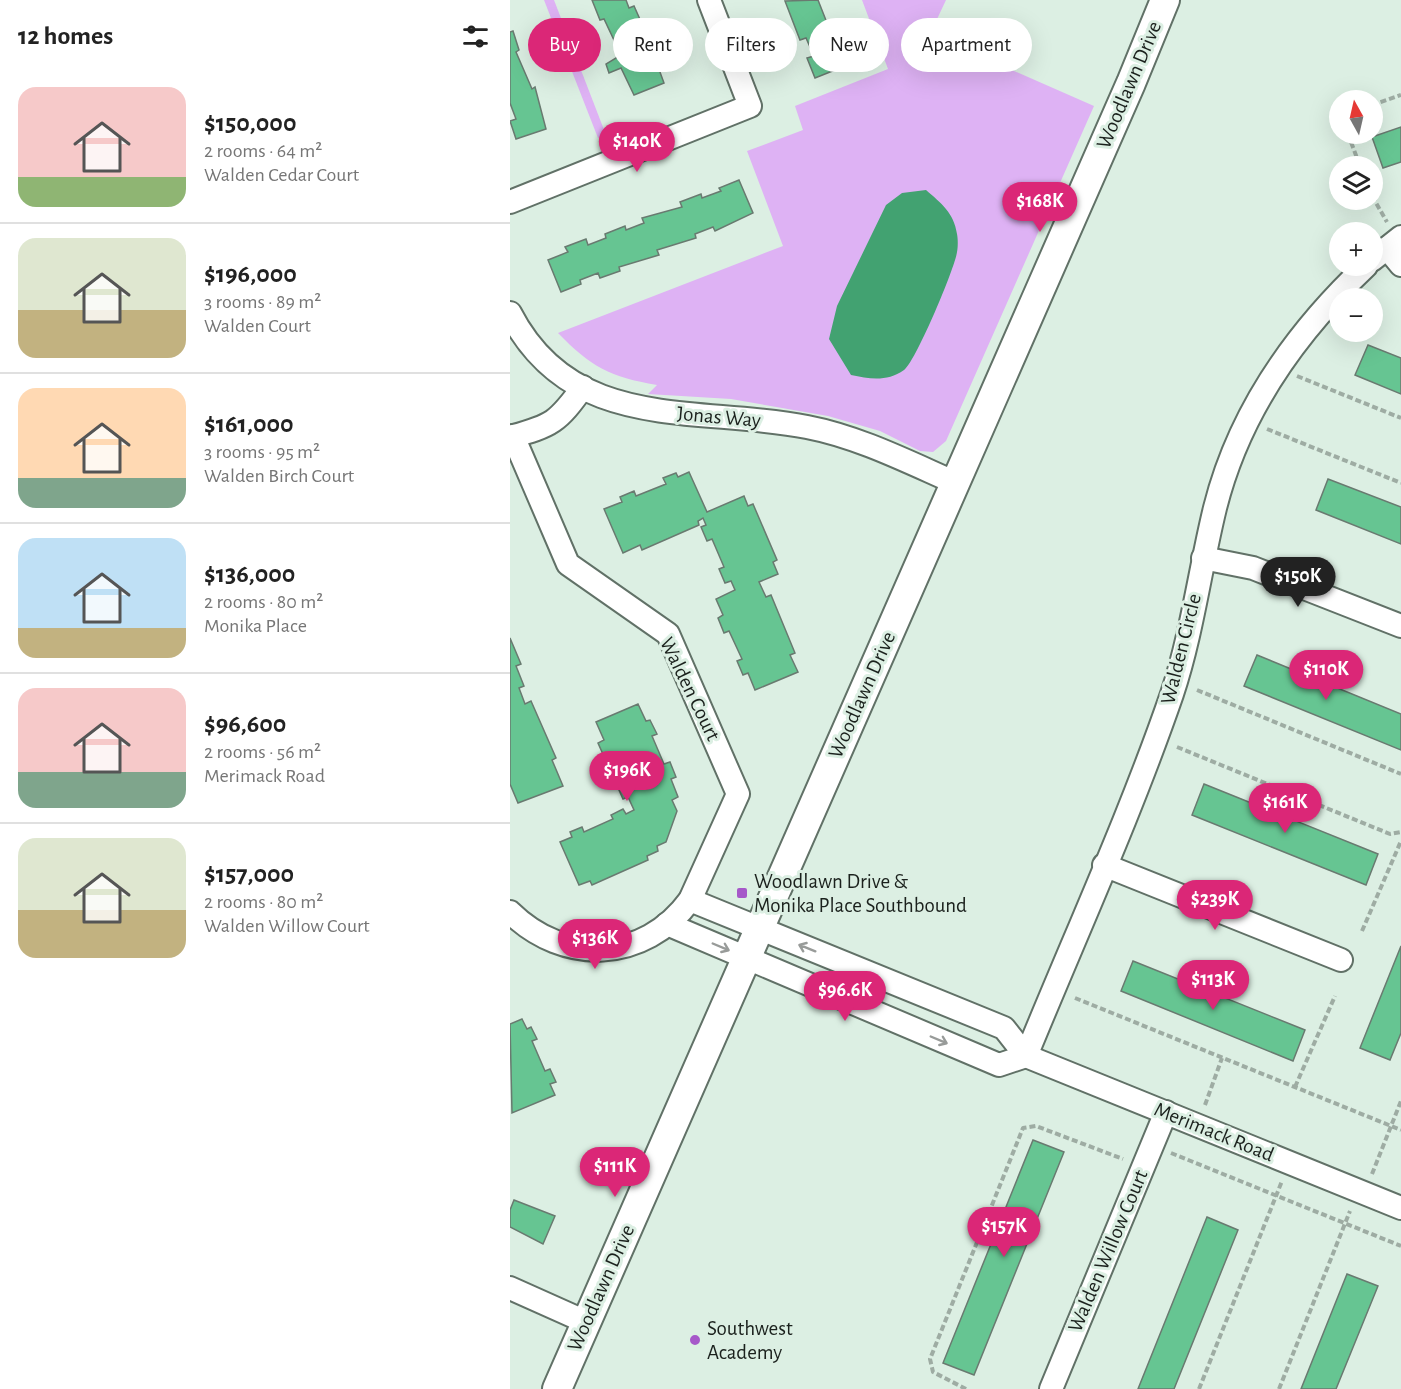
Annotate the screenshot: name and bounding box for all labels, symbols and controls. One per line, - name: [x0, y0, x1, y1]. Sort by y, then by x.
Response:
- chip: Buy: [528, 18, 601, 72]
- chip: Rent: [613, 18, 693, 72]
- chip: Filters: [705, 18, 797, 72]
- chip: New: [809, 18, 889, 72]
- chip: Apartment: [901, 18, 1032, 72]
- street label: Woodlawn Drive: [1093, 18, 1165, 152]
- icon: filters: [459, 20, 492, 53]
- text: 12 homes: [18, 23, 113, 49]
- north arrow: [1329, 90, 1383, 144]
- map controls: [1329, 90, 1383, 342]
- text: $150,000: [204, 110, 296, 136]
- icon: home: [66, 111, 138, 183]
- pin: $140K: [595, 122, 679, 173]
- text: $140K: [613, 131, 661, 151]
- text: 2 rooms · 64 m²: [204, 141, 322, 161]
- button: layers: [1329, 156, 1383, 210]
- text: Walden Cedar Court: [204, 165, 359, 185]
- pin: $168K: [998, 182, 1082, 233]
- text: $168K: [1016, 191, 1064, 211]
- button: +: [1329, 222, 1383, 276]
- text: $196,000: [204, 261, 297, 287]
- icon: home: [66, 262, 138, 334]
- button: −: [1329, 288, 1383, 342]
- text: 3 rooms · 89 m²: [204, 292, 321, 312]
- text: Walden Court: [204, 316, 311, 336]
- street label: Jonas Way: [676, 403, 762, 431]
- text: $161,000: [204, 411, 294, 437]
- icon: home: [66, 412, 138, 484]
- text: 3 rooms · 95 m²: [204, 442, 320, 462]
- text: Walden Birch Court: [204, 466, 354, 486]
- pin: $150K: [1256, 557, 1340, 608]
- text: $136,000: [204, 561, 295, 587]
- icon: home: [66, 562, 138, 634]
- text: $150K: [1275, 566, 1321, 586]
- text: 2 rooms · 80 m²: [204, 592, 323, 612]
- street label: Walden Circle: [1157, 592, 1205, 706]
- text: Monika Place: [204, 616, 307, 636]
- street label: Woodlawn Drive: [825, 629, 899, 761]
- street label: Walden Court: [656, 634, 724, 744]
- pin: $110K: [1284, 650, 1368, 701]
- text: $110K: [1303, 659, 1349, 679]
- text: $96,600: [204, 711, 286, 737]
- icon: home: [66, 712, 138, 784]
- text: 2 rooms · 56 m²: [204, 742, 321, 762]
- pin: $196K: [585, 751, 669, 802]
- text: $196K: [603, 760, 651, 780]
- text: Merimack Road: [204, 766, 325, 786]
- pin: $161K: [1243, 783, 1327, 834]
- text: $161K: [1263, 792, 1307, 812]
- text: $157,000: [204, 861, 294, 887]
- icon: home: [66, 862, 138, 934]
- place label: Woodlawn Drive & Monika Place Southbound: [754, 871, 967, 916]
- pin: $239K: [1173, 880, 1257, 931]
- marker: Woodlawn Drive & Monika Place Southbound: [735, 886, 749, 900]
- text: $239K: [1191, 889, 1239, 909]
- text: 2 rooms · 80 m²: [204, 892, 323, 912]
- text: Walden Willow Court: [204, 916, 370, 936]
- pin: $136K: [553, 919, 637, 970]
- text: $136K: [572, 928, 618, 948]
- one-way arrow: [712, 942, 730, 953]
- one-way arrow: [799, 942, 817, 953]
- pin: $113K: [1171, 960, 1255, 1011]
- text: $113K: [1191, 969, 1235, 989]
- pin: $96.6K: [796, 971, 894, 1022]
- text: $96.6K: [818, 980, 872, 1000]
- one-way arrow: [930, 1035, 948, 1046]
- street label: Merimack Road: [1151, 1098, 1277, 1166]
- pin: $111K: [573, 1147, 657, 1198]
- text: $111K: [594, 1156, 636, 1176]
- street label: Walden Willow Court: [1064, 1167, 1152, 1335]
- pin: $157K: [962, 1207, 1046, 1258]
- text: $157K: [981, 1216, 1027, 1236]
- street label: Woodlawn Drive: [564, 1222, 638, 1354]
- place label: Southwest Academy: [707, 1318, 793, 1363]
- marker: Southwest Academy: [688, 1333, 702, 1347]

